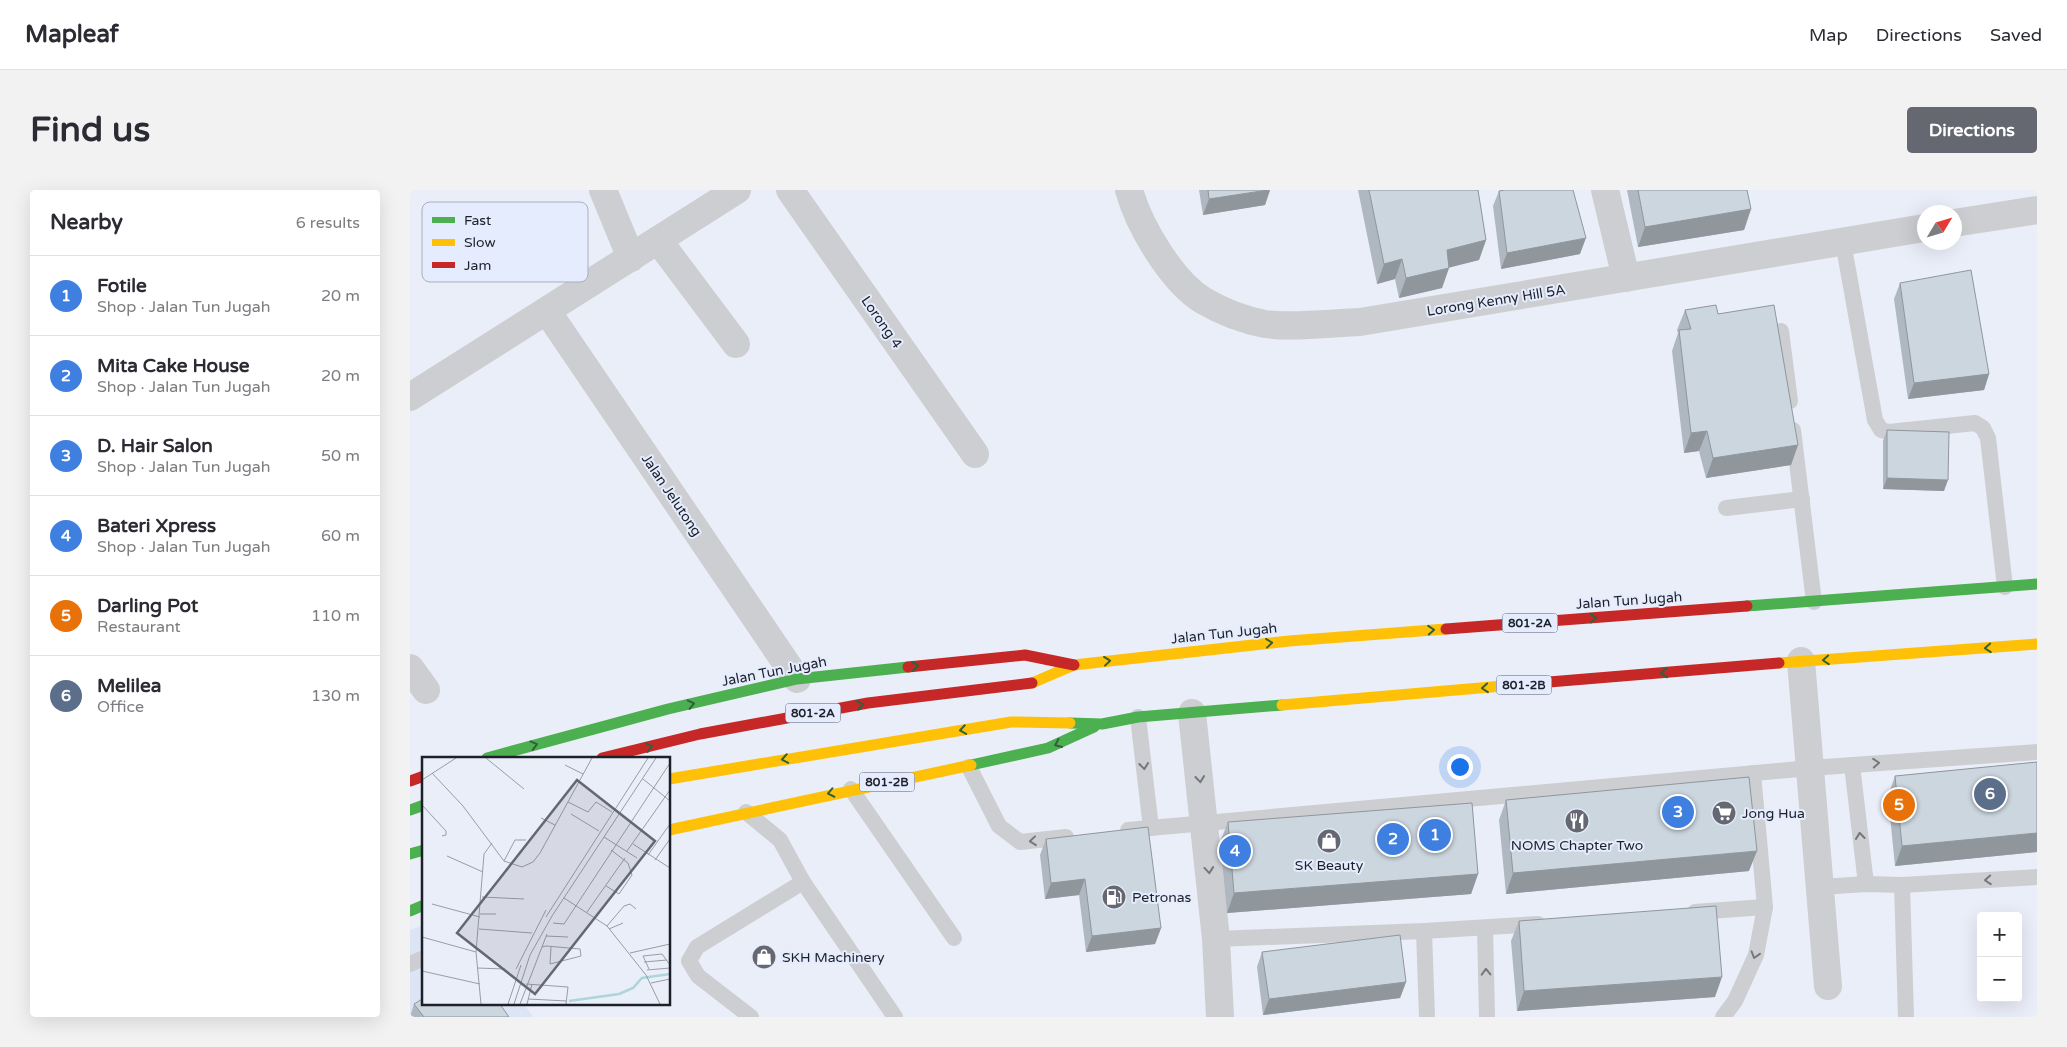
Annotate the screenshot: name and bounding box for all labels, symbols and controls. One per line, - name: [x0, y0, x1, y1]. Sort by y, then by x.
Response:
- text: Mapleaf: [25, 20, 119, 49]
- text: Map: [1809, 24, 1848, 46]
- text: Directions: [1876, 24, 1962, 46]
- text: Saved: [1990, 24, 2042, 46]
- button: Directions: [1907, 107, 2037, 153]
- text: Find us: [30, 109, 150, 151]
- legend: [422, 202, 588, 282]
- north arrow: [1917, 205, 1962, 250]
- text: Nearby: [50, 210, 123, 235]
- text: Fast: [464, 212, 492, 229]
- text: 6 results: [296, 213, 360, 233]
- text: Slow: [464, 234, 496, 251]
- text: Jam: [464, 257, 491, 274]
- text: Fotile: [97, 275, 147, 297]
- street label: Lorong Kenny Hill 5A: [1425, 281, 1567, 320]
- text: 1: [61, 286, 71, 306]
- text: 20 m: [321, 286, 360, 306]
- street label: Lorong 4: [857, 293, 906, 352]
- text: Shop · Jalan Tun Jugah: [97, 297, 271, 317]
- text: Mita Cake House: [97, 355, 250, 377]
- text: 2: [61, 366, 71, 386]
- text: 20 m: [321, 366, 360, 386]
- text: Shop · Jalan Tun Jugah: [97, 377, 271, 397]
- text: D. Hair Salon: [97, 435, 213, 457]
- text: 3: [61, 446, 71, 466]
- text: 50 m: [321, 446, 360, 466]
- street label: Jalan Jelutong: [638, 451, 705, 540]
- text: Shop · Jalan Tun Jugah: [97, 457, 271, 477]
- text: Bateri Xpress: [97, 515, 216, 537]
- text: 4: [61, 526, 71, 546]
- text: 60 m: [321, 526, 360, 546]
- text: Shop · Jalan Tun Jugah: [97, 537, 271, 557]
- street label: Jalan Tun Jugah: [1575, 588, 1683, 613]
- text: Darling Pot: [97, 595, 198, 617]
- text: 5: [61, 606, 71, 626]
- text: 110 m: [311, 606, 360, 626]
- road number: 801-2A: [1502, 613, 1558, 632]
- one-way arrow: [1589, 613, 1597, 624]
- text: Restaurant: [97, 617, 181, 637]
- street label: Jalan Tun Jugah: [1170, 619, 1278, 648]
- one-way arrow: [1427, 625, 1435, 636]
- one-way arrow: [1265, 638, 1273, 649]
- one-way arrow: [1984, 642, 1992, 653]
- street label: Jalan Tun Jugah: [720, 653, 828, 690]
- one-way arrow: [1822, 654, 1830, 665]
- one-way arrow: [1103, 656, 1111, 667]
- one-way arrow: [911, 661, 919, 672]
- one-way arrow: [1660, 667, 1668, 678]
- text: Melilea: [97, 675, 161, 697]
- road number: 801-2B: [1496, 676, 1552, 694]
- one-way arrow: [1481, 683, 1489, 694]
- text: 6: [61, 686, 71, 706]
- text: 130 m: [311, 686, 360, 706]
- text: Office: [97, 697, 144, 717]
- one-way arrow: [686, 699, 695, 709]
- one-way arrow: [856, 700, 864, 710]
- road number: 801-2A: [786, 704, 840, 722]
- one-way arrow: [958, 724, 967, 734]
- one-way arrow: [1054, 737, 1063, 748]
- one-way arrow: [529, 741, 537, 751]
- one-way arrow: [645, 742, 653, 752]
- one-way arrow: [781, 753, 790, 763]
- your location: [1447, 754, 1473, 780]
- inset map: [422, 757, 670, 1004]
- one-way arrow: [1873, 758, 1881, 769]
- one-way arrow: [1138, 762, 1149, 770]
- road number: 801-2B: [860, 772, 914, 792]
- pin: 6: [1974, 775, 2006, 813]
- one-way arrow: [1194, 776, 1205, 784]
- pin: 5: [1883, 786, 1915, 824]
- one-way arrow: [826, 788, 835, 798]
- pin: 3: [1662, 793, 1694, 831]
- supermarket icon: Jong Hua: [1711, 800, 1737, 826]
- place label: Jong Hua: [1742, 805, 1805, 822]
- restaurant icon: NOMS Chapter Two: [1564, 808, 1590, 834]
- pin: 1: [1419, 816, 1451, 854]
- pin: 2: [1377, 820, 1409, 858]
- shop icon: SK Beauty: [1316, 828, 1342, 854]
- one-way arrow: [1855, 831, 1866, 839]
- pin: 4: [1219, 832, 1251, 870]
- one-way arrow: [1029, 835, 1037, 846]
- place label: NOMS Chapter Two: [1511, 837, 1643, 854]
- place label: SK Beauty: [1295, 857, 1364, 874]
- one-way arrow: [1203, 867, 1214, 875]
- one-way arrow: [1984, 874, 1992, 885]
- fuel station icon: Petronas: [1101, 884, 1127, 910]
- place label: Petronas: [1132, 889, 1192, 906]
- map controls: [1977, 912, 2022, 1002]
- button: +: [1977, 912, 2022, 957]
- shop icon: SKH Machinery: [751, 944, 777, 970]
- place label: SKH Machinery: [782, 949, 885, 966]
- one-way arrow: [1751, 950, 1761, 958]
- button: −: [1977, 957, 2022, 1002]
- one-way arrow: [1481, 968, 1491, 976]

